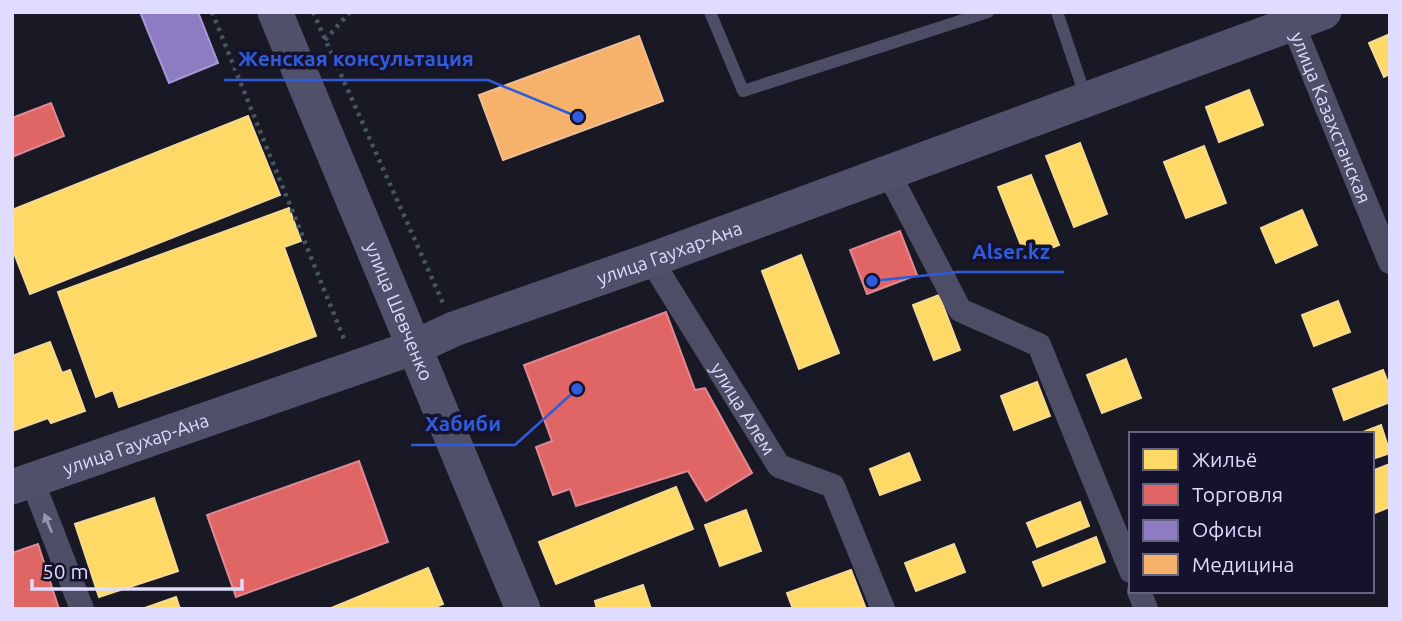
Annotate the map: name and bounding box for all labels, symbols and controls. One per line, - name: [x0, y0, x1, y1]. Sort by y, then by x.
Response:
- street label: улица Казахстанская: [1286, 29, 1376, 206]
- callout: Женская консультация: [224, 38, 488, 80]
- text: Женская консультация: [238, 46, 474, 70]
- street label: улица Гаухар-Ана: [594, 216, 745, 289]
- callout: Alser.kz: [958, 230, 1064, 272]
- street label: улица Шевченко: [361, 239, 438, 384]
- text: Alser.kz: [972, 239, 1050, 263]
- street label: улица Алем: [706, 358, 780, 459]
- callout: Хабиби: [411, 403, 515, 445]
- street label: улица Гаухар-Ана: [60, 409, 212, 480]
- text: Хабиби: [425, 411, 501, 435]
- legend: [1129, 432, 1374, 593]
- text: Жильё: [1192, 447, 1257, 471]
- text: Торговля: [1192, 482, 1283, 506]
- one-way arrow: [43, 512, 54, 533]
- text: Офисы: [1192, 517, 1262, 541]
- scale bar: [32, 548, 242, 592]
- text: Медицина: [1192, 552, 1294, 576]
- text: 50 m: [42, 559, 89, 583]

